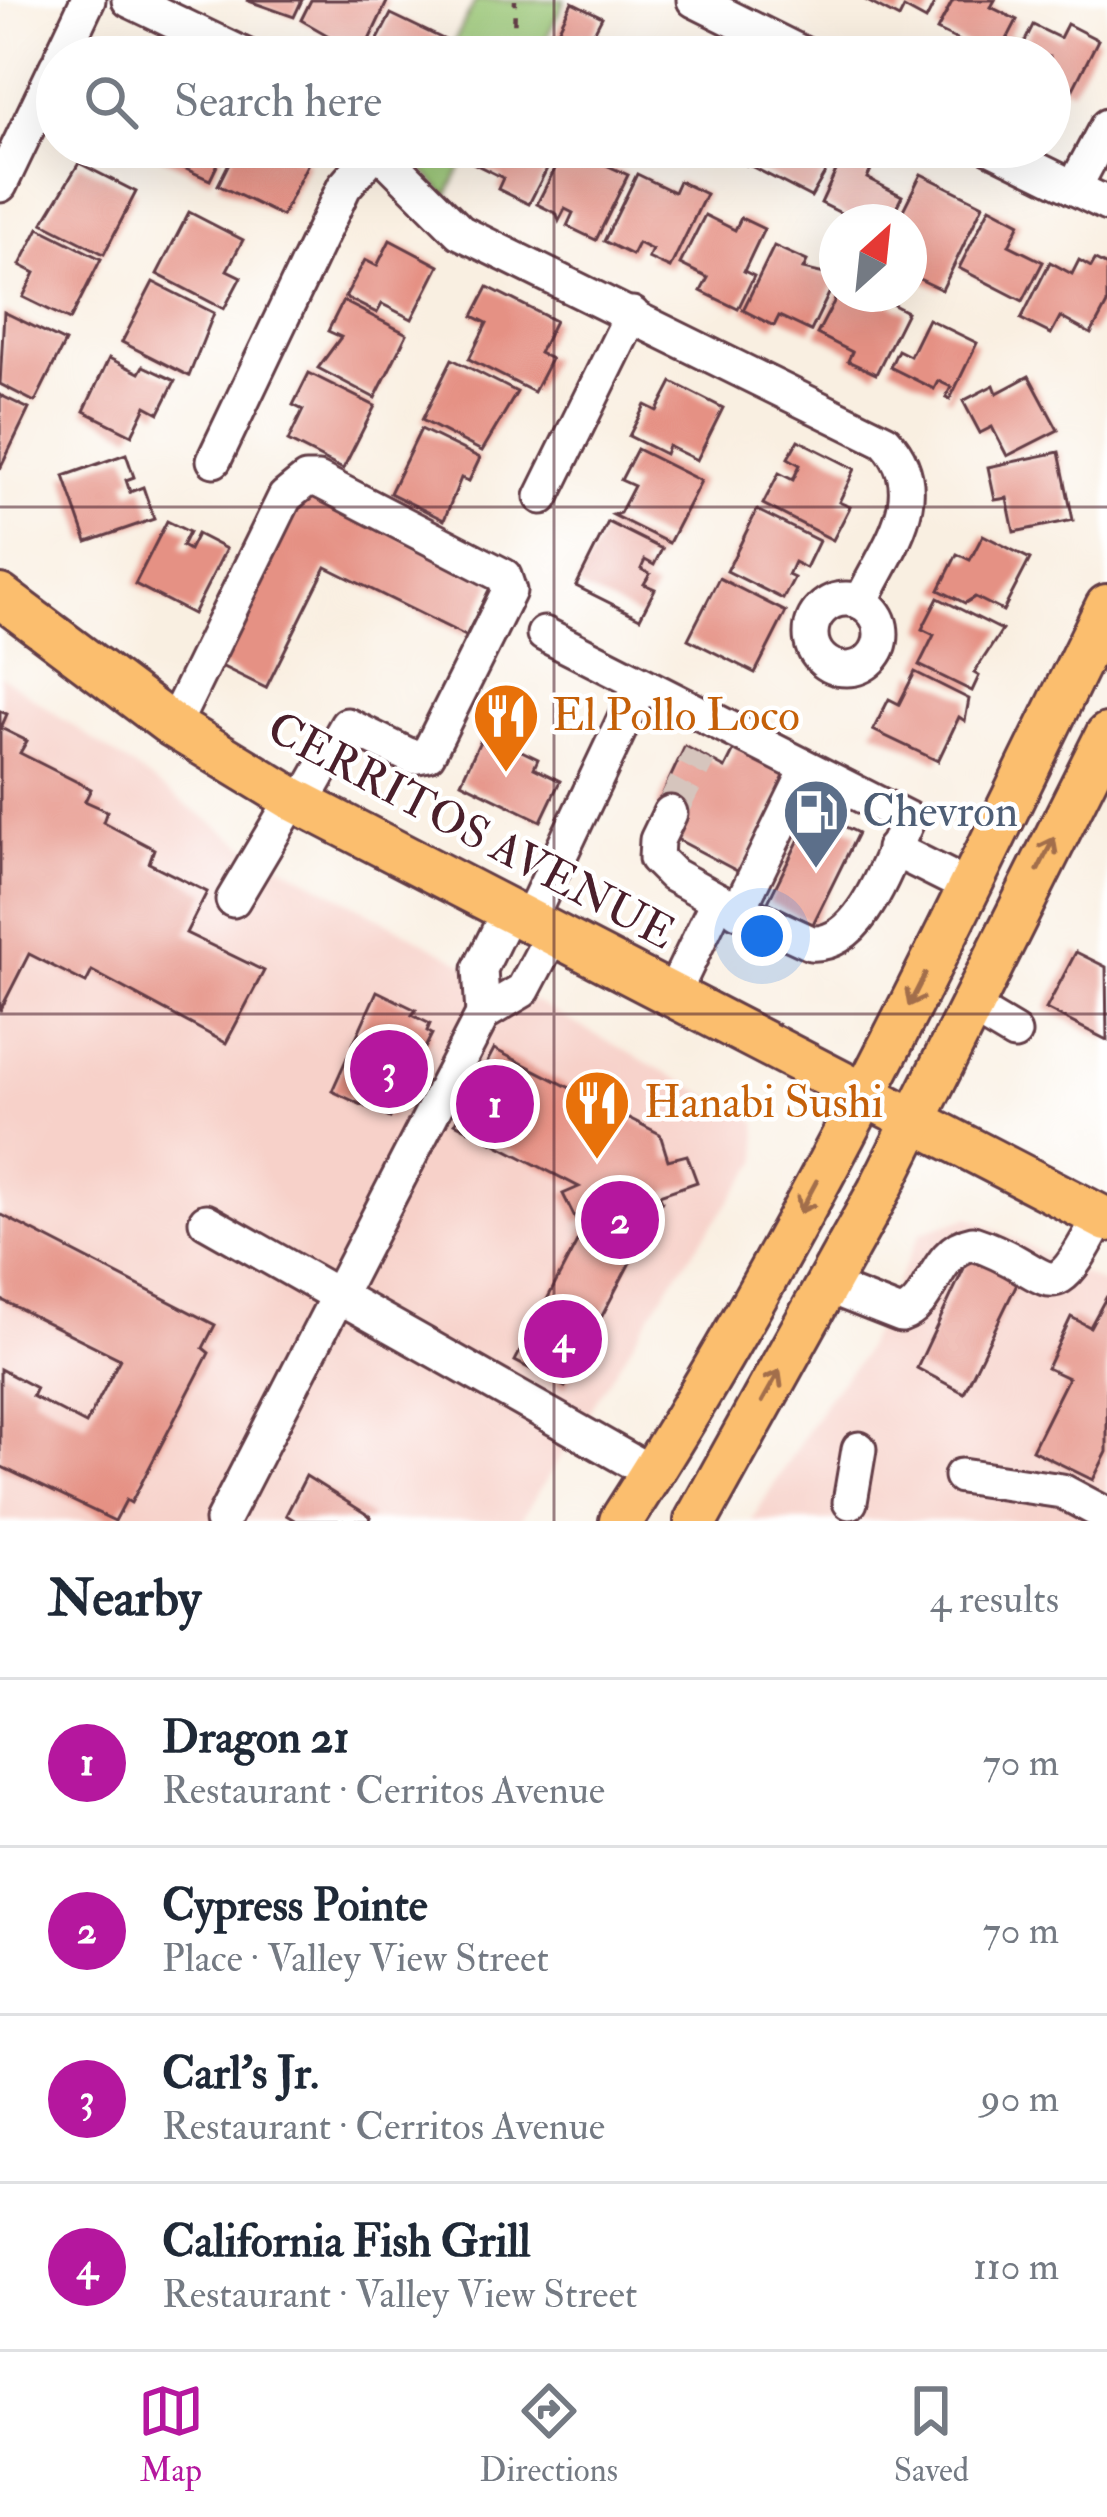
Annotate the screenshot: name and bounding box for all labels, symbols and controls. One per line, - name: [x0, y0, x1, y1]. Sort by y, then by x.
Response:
- search box: [36, 36, 1071, 168]
- icon: search: [78, 69, 144, 135]
- text: Search here: [174, 74, 382, 130]
- north arrow: [819, 204, 927, 312]
- restaurant icon: El Pollo Loco: [471, 681, 541, 775]
- place label: El Pollo Loco: [552, 688, 800, 744]
- street label: CERRITOS AVENUE: [258, 700, 684, 962]
- fuel station icon: Chevron: [781, 777, 851, 871]
- place label: Chevron: [862, 784, 1018, 840]
- one-way arrow: [1036, 837, 1059, 873]
- your location: [732, 906, 792, 966]
- one-way arrow: [905, 972, 928, 1008]
- pin: 3: [350, 1024, 428, 1114]
- pin: 1: [456, 1059, 534, 1149]
- restaurant icon: Hanabi Sushi: [562, 1068, 632, 1162]
- place label: Hanabi Sushi: [644, 1075, 883, 1131]
- pin: 2: [581, 1175, 659, 1265]
- one-way arrow: [796, 1178, 819, 1214]
- pin: 4: [524, 1294, 602, 1384]
- one-way arrow: [760, 1369, 784, 1404]
- text: Nearby: [48, 1567, 201, 1631]
- text: 4 results: [930, 1575, 1059, 1624]
- text: Dragon 21: [162, 1710, 349, 1766]
- text: 1: [80, 1738, 94, 1787]
- text: 70 m: [983, 1738, 1059, 1787]
- text: Restaurant · Cerritos Avenue: [162, 1766, 605, 1815]
- text: Cypress Pointe: [162, 1878, 428, 1934]
- text: 2: [77, 1906, 97, 1955]
- text: 70 m: [983, 1906, 1059, 1955]
- text: Place · Valley View Street: [162, 1934, 549, 1983]
- text: Carl's Jr.: [162, 2046, 319, 2102]
- text: 3: [80, 2074, 94, 2123]
- text: 90 m: [981, 2074, 1059, 2123]
- text: Restaurant · Cerritos Avenue: [162, 2102, 605, 2151]
- text: California Fish Grill: [162, 2214, 530, 2270]
- text: 4: [76, 2242, 98, 2291]
- text: 110 m: [973, 2242, 1059, 2291]
- text: Restaurant · Valley View Street: [162, 2270, 637, 2319]
- tab: Map: [138, 2378, 204, 2491]
- tab: Directions: [480, 2378, 618, 2491]
- tab: Saved: [894, 2378, 969, 2491]

